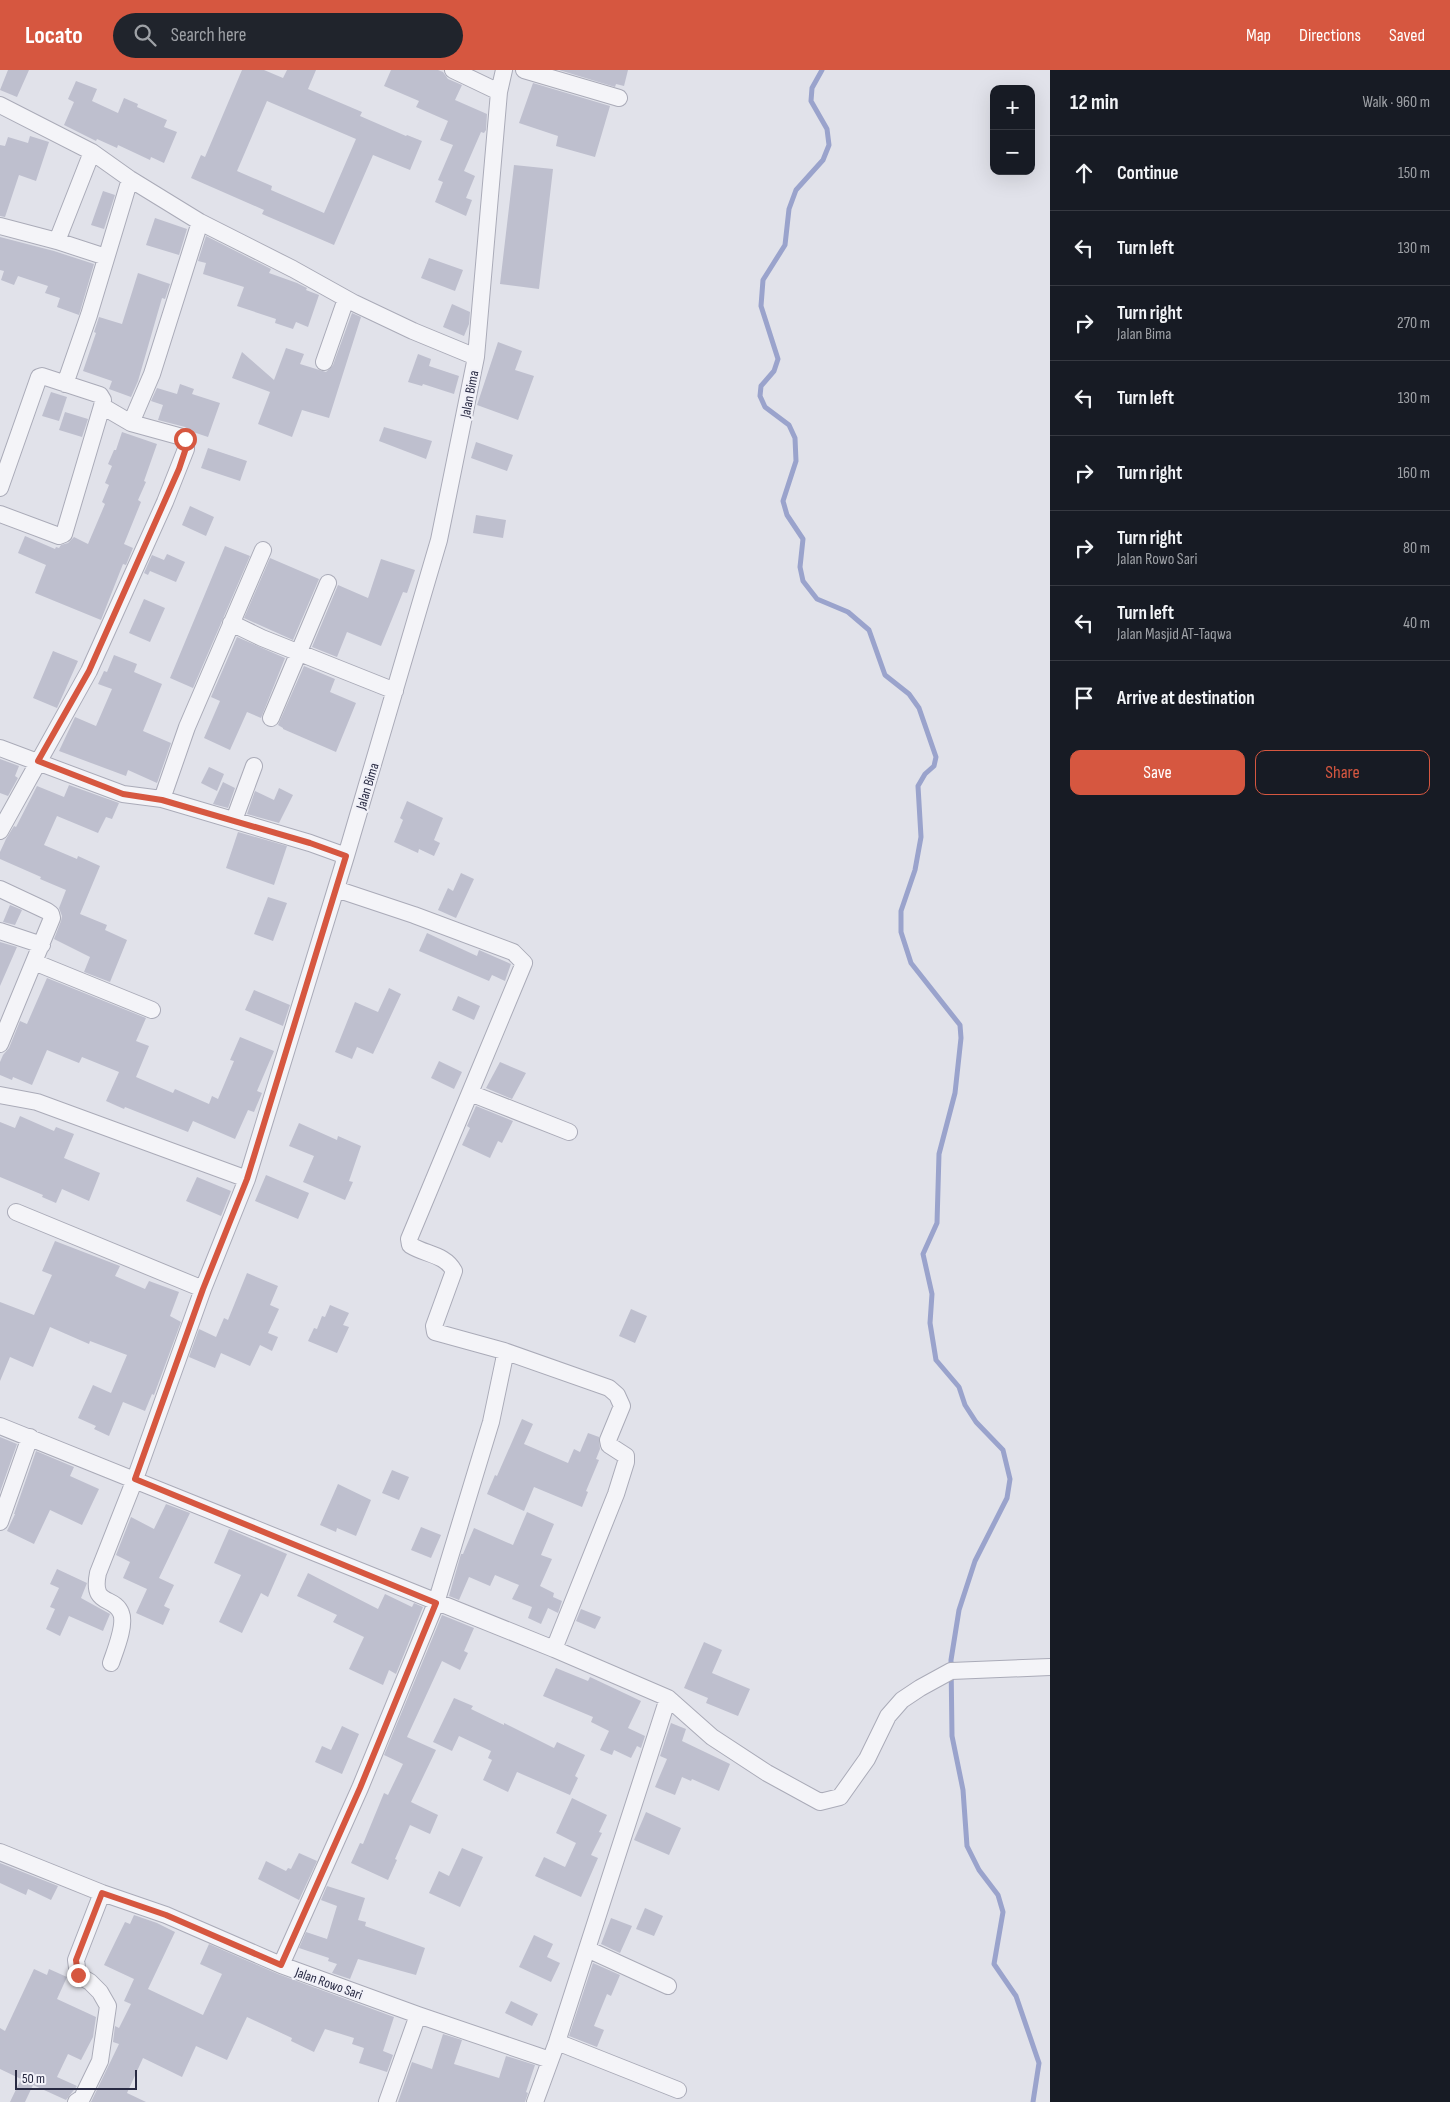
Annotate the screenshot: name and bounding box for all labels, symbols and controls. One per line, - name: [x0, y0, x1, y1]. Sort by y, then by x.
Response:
- search box: [113, 13, 463, 58]
- text: Locato: [25, 21, 83, 50]
- icon: search: [131, 21, 159, 49]
- text: Search here: [171, 24, 246, 47]
- text: Map: [1246, 25, 1271, 46]
- text: Directions: [1299, 25, 1361, 46]
- text: Saved: [1389, 25, 1425, 46]
- map controls: [990, 85, 1035, 175]
- button: +: [990, 85, 1035, 130]
- text: 12 min: [1070, 90, 1118, 115]
- text: Walk · 960 m: [1362, 93, 1430, 112]
- button: −: [990, 130, 1035, 175]
- icon: ahead: [1070, 159, 1098, 187]
- text: Continue: [1117, 162, 1178, 185]
- text: 150 m: [1398, 164, 1430, 183]
- icon: left: [1070, 234, 1098, 262]
- text: Turn left: [1117, 237, 1174, 260]
- text: 130 m: [1398, 239, 1430, 258]
- text: Turn right: [1117, 302, 1182, 325]
- icon: right: [1070, 309, 1098, 337]
- text: 270 m: [1397, 314, 1430, 333]
- text: Jalan Bima: [1117, 325, 1172, 344]
- street label: Jalan Bima: [456, 369, 482, 420]
- icon: left: [1070, 384, 1098, 412]
- text: Turn left: [1117, 387, 1174, 410]
- text: 130 m: [1398, 389, 1430, 408]
- route start: [174, 428, 197, 451]
- icon: right: [1070, 459, 1098, 487]
- text: Turn right: [1117, 462, 1182, 485]
- text: 160 m: [1397, 464, 1430, 483]
- text: Turn right: [1117, 527, 1182, 550]
- icon: right: [1070, 534, 1098, 562]
- text: 80 m: [1403, 539, 1430, 558]
- text: Jalan Rowo Sari: [1117, 550, 1197, 569]
- text: Turn left: [1117, 602, 1174, 625]
- icon: left: [1070, 609, 1098, 637]
- text: 40 m: [1403, 614, 1430, 633]
- text: Jalan Masjid AT-Taqwa: [1117, 625, 1232, 644]
- icon: arrive: [1070, 684, 1098, 712]
- text: Arrive at destination: [1117, 687, 1255, 710]
- button: Save: [1070, 750, 1245, 795]
- button: Share: [1255, 750, 1430, 795]
- street label: Jalan Bima: [352, 761, 383, 812]
- street label: Jalan Rowo Sari: [292, 1963, 365, 2003]
- route end: [67, 1964, 90, 1987]
- scale bar: [15, 2067, 138, 2090]
- text: 50 m: [22, 2070, 45, 2087]

